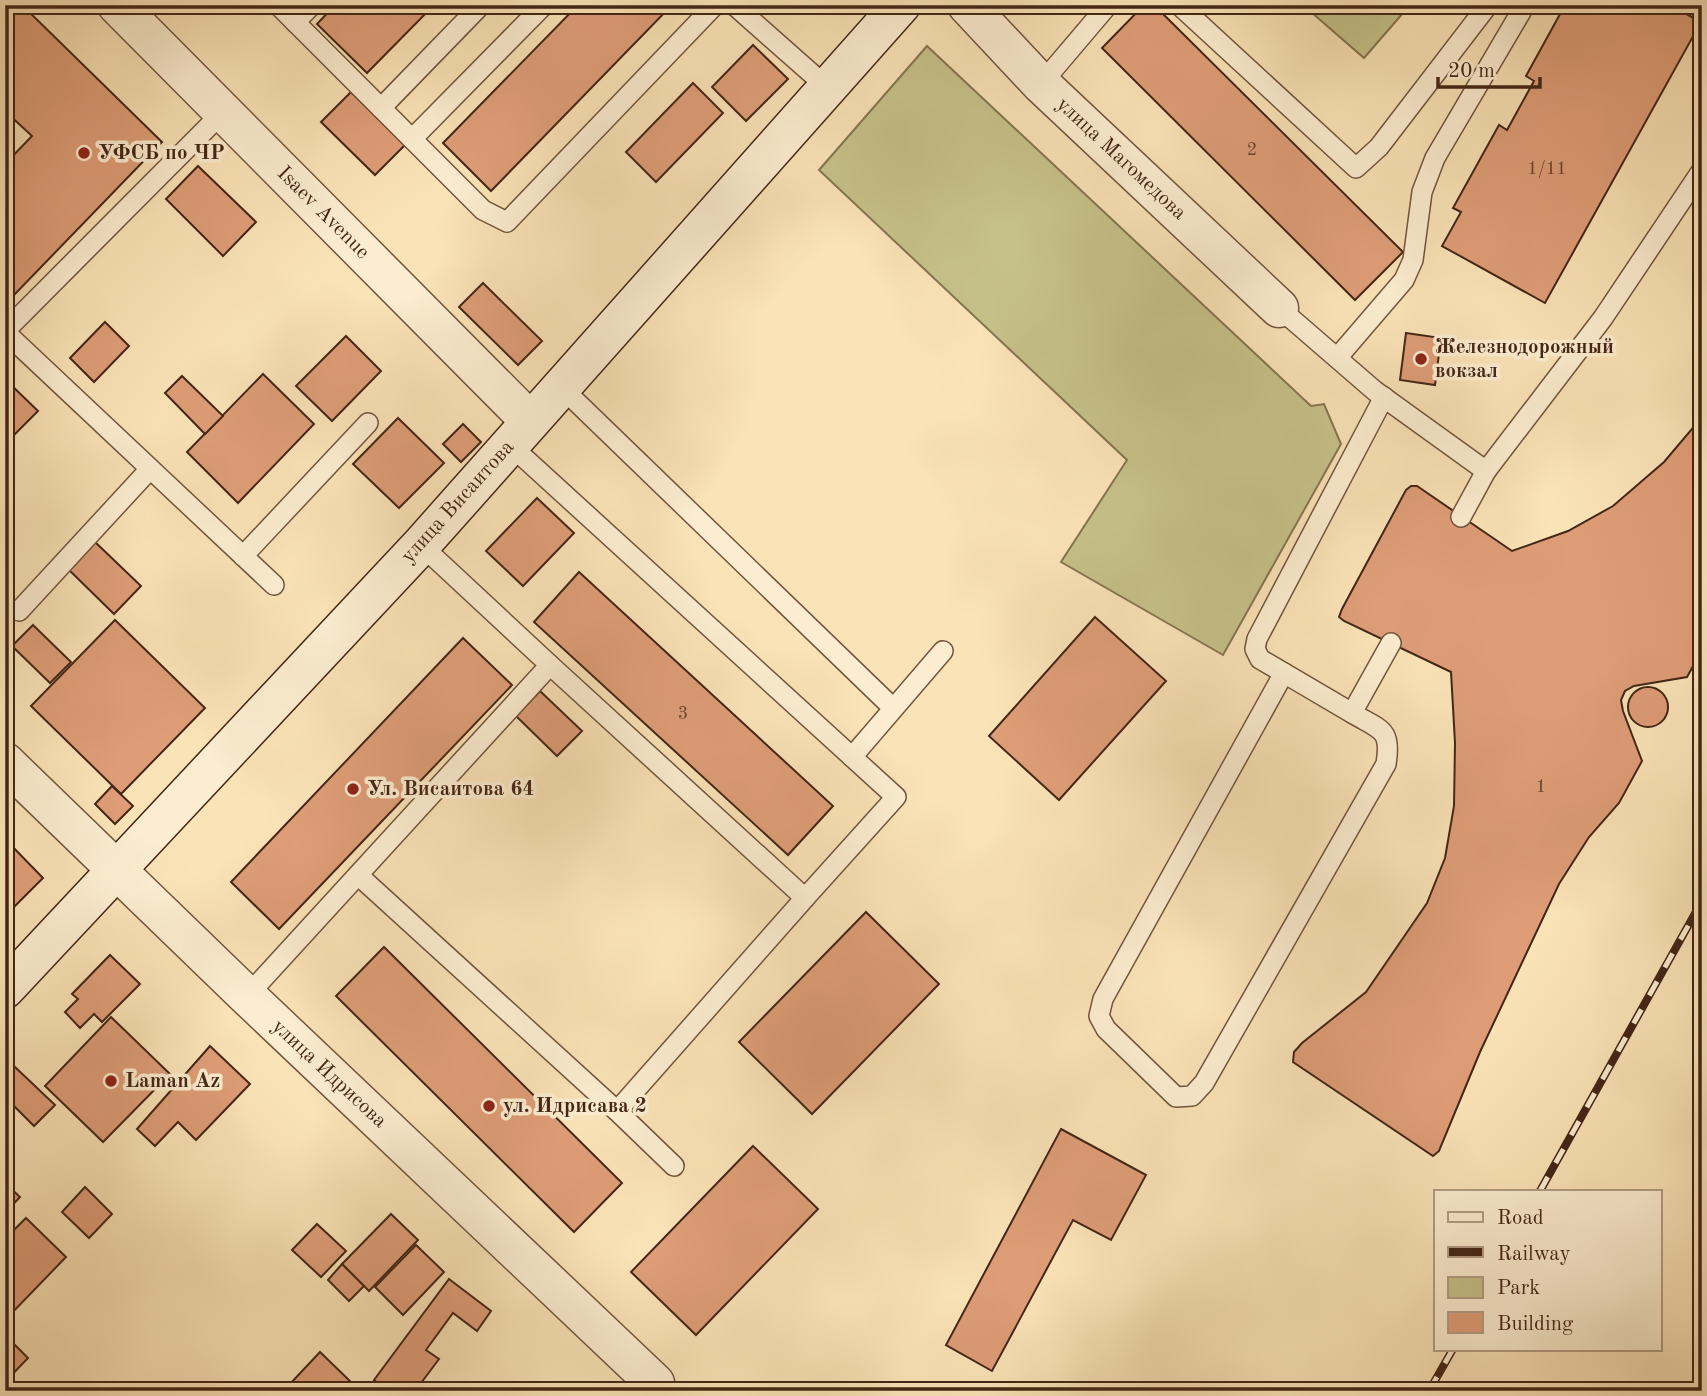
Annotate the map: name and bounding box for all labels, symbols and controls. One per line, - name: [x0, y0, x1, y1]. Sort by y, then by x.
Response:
- scale bar: [1438, 46, 1539, 90]
- text: 20 m: [1448, 61, 1495, 82]
- street label: улица Магомедова: [1052, 94, 1190, 224]
- house number: 2: [1247, 141, 1257, 159]
- place label: УФСБ по ЧР: [98, 143, 225, 164]
- marker: УФСБ по ЧР: [76, 145, 92, 161]
- house number: 1/11: [1527, 160, 1567, 178]
- street label: Isaev Avenue: [273, 163, 373, 263]
- place label: Железнодорожный вокзал: [1435, 337, 1614, 382]
- marker: Железнодорожный вокзал: [1413, 351, 1429, 367]
- street label: улица Висаитова: [398, 437, 518, 567]
- house number: 3: [678, 705, 688, 723]
- house number: 1: [1536, 778, 1546, 796]
- place label: Ул. Висаитова 64: [367, 779, 535, 800]
- marker: Ул. Висаитова 64: [345, 781, 361, 797]
- street label: улица Идрисова: [268, 1016, 390, 1132]
- place label: Laman Az: [125, 1071, 220, 1092]
- marker: Laman Az: [103, 1073, 119, 1089]
- place label: ул. Идрисава 2: [503, 1096, 647, 1117]
- marker: ул. Идрисава 2: [481, 1098, 497, 1114]
- legend: [1434, 1190, 1662, 1350]
- text: Road: [1497, 1208, 1544, 1229]
- text: Railway: [1497, 1244, 1571, 1265]
- text: Park: [1497, 1278, 1540, 1299]
- text: Building: [1497, 1314, 1574, 1335]

